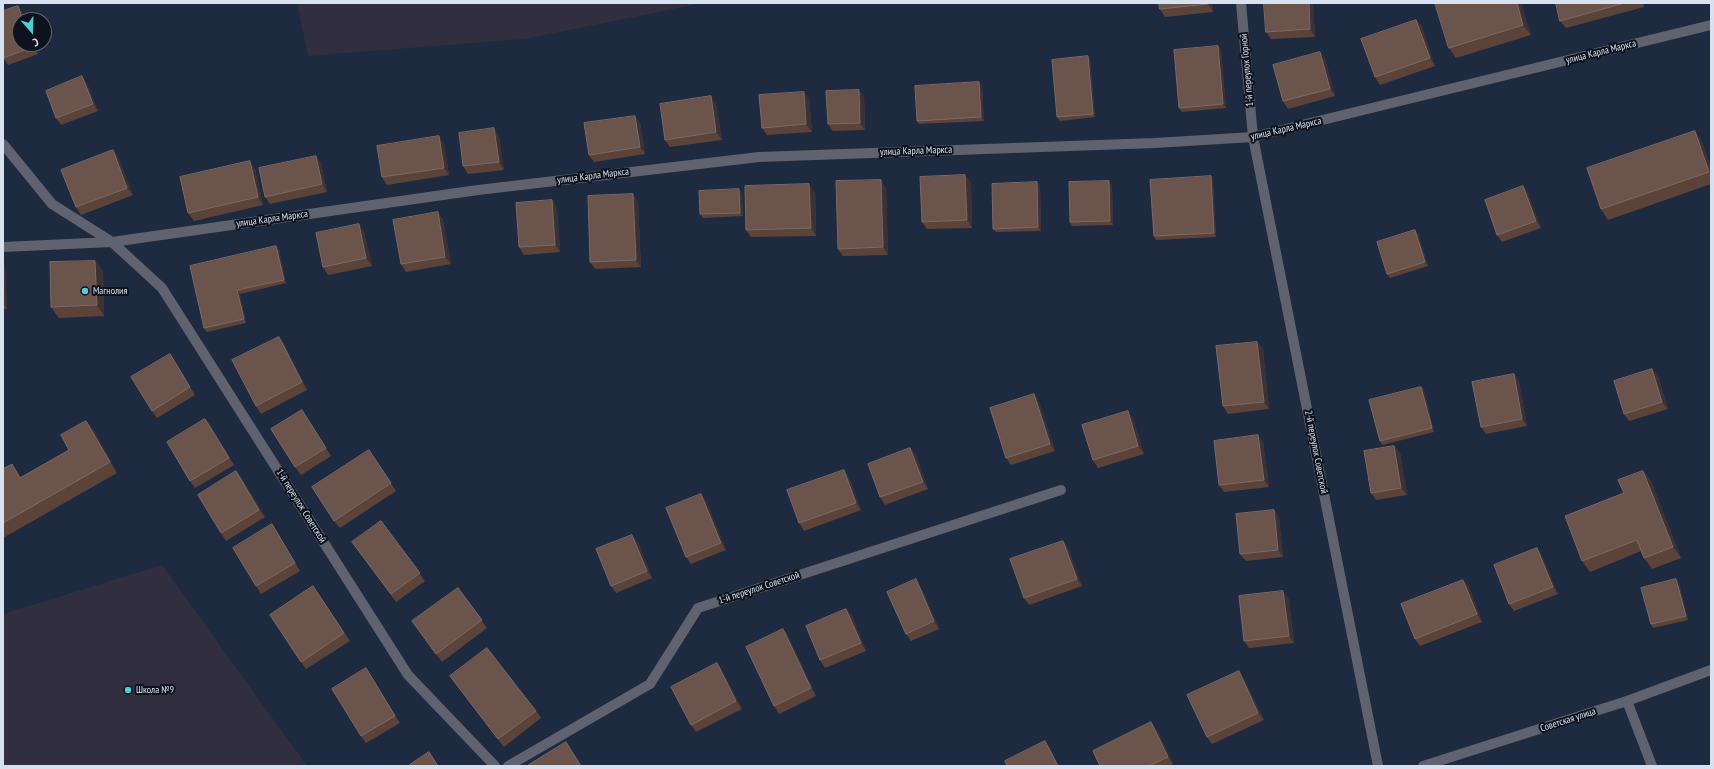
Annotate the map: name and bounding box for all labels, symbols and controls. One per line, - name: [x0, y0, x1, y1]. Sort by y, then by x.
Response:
- north arrow: [12, 12, 52, 52]
- street label: 1-й переулок Горной: [1238, 33, 1256, 107]
- text: С: [31, 35, 41, 50]
- street label: улица Карла Маркса: [1565, 37, 1637, 67]
- street label: улица Карла Маркса: [1249, 115, 1323, 143]
- street label: улица Карла Маркса: [880, 144, 952, 158]
- street label: улица Карла Маркса: [556, 166, 630, 186]
- street label: улица Карла Маркса: [235, 208, 309, 230]
- place label: Магнолия: [93, 285, 127, 297]
- marker: Магнолия: [80, 286, 90, 296]
- street label: 2-й переулок Советской: [1302, 409, 1330, 495]
- street label: 1-й переулок Советской: [273, 467, 329, 545]
- street label: 1-й переулок Советской: [717, 569, 801, 607]
- place label: Школа №9: [136, 684, 174, 696]
- marker: Школа №9: [123, 685, 133, 695]
- street label: Советская улица: [1539, 705, 1597, 735]

